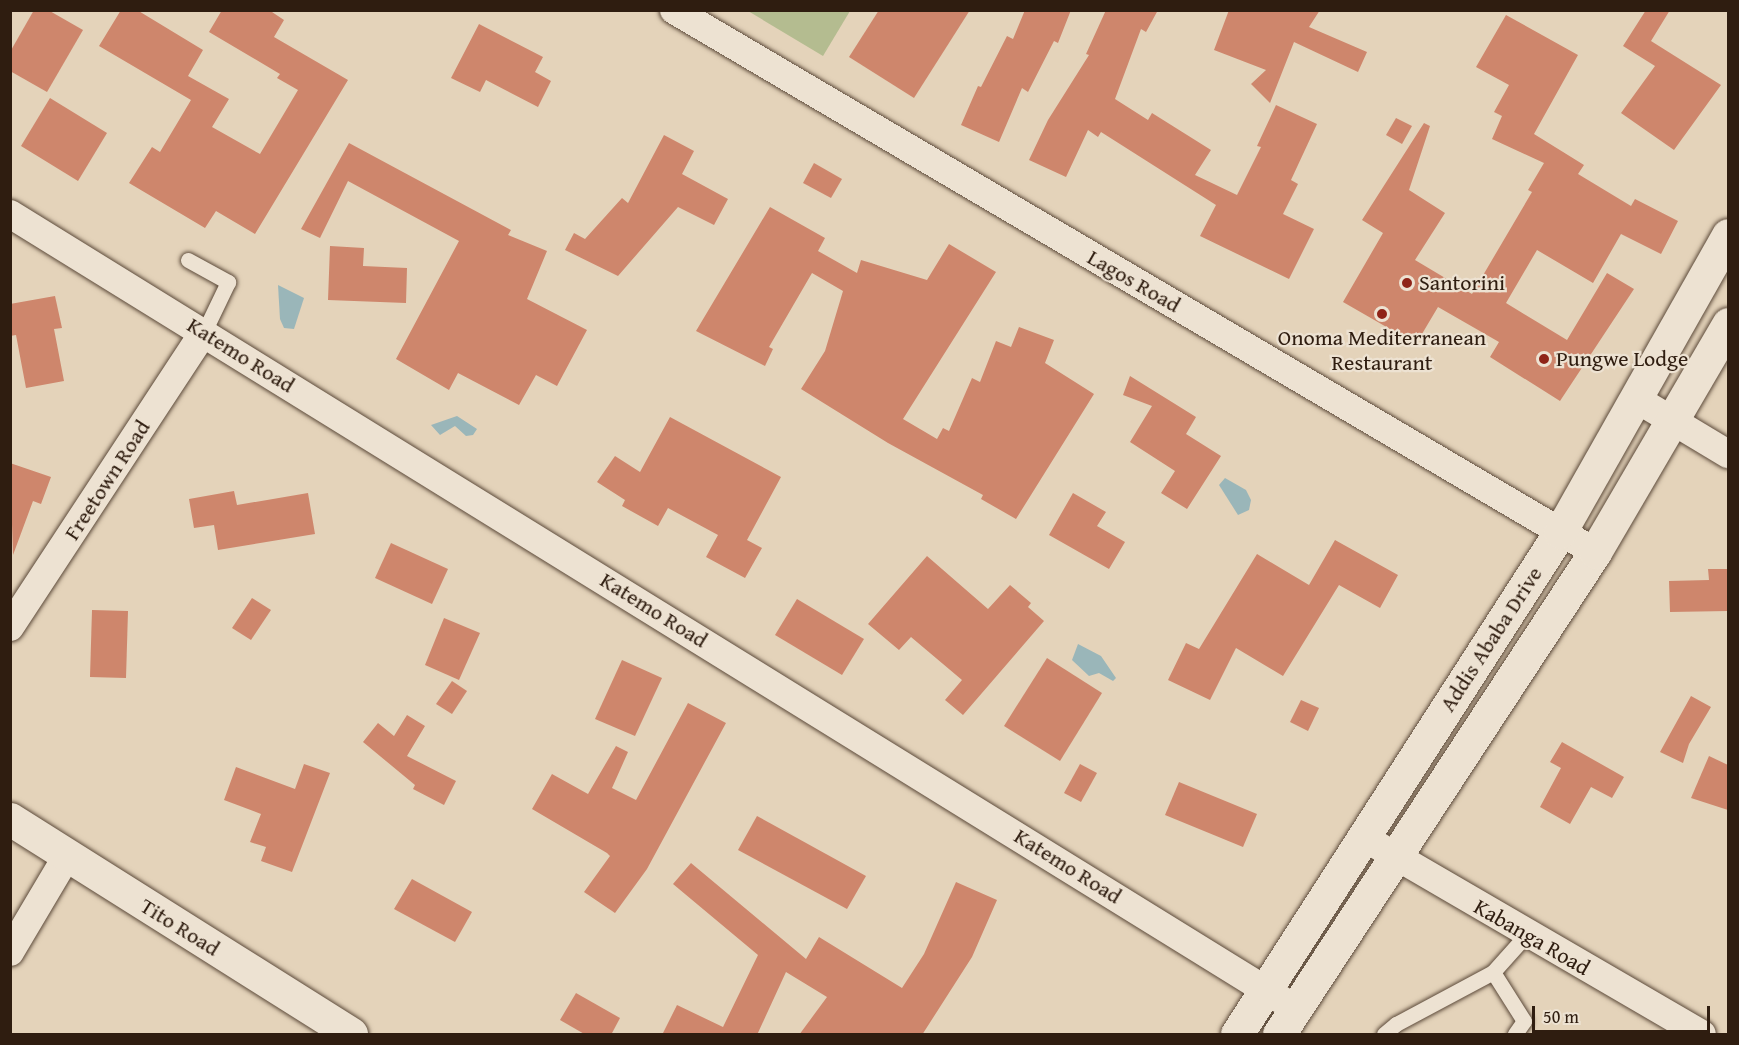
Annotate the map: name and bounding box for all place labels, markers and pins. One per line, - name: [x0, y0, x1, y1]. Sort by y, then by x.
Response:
- place label: Santorini: [1419, 270, 1505, 296]
- marker: Santorini: [1400, 276, 1414, 290]
- marker: Onoma Mediterranean Restaurant: [1375, 307, 1389, 321]
- place label: Onoma Mediterranean Restaurant: [1278, 324, 1486, 376]
- place label: Pungwe Lodge: [1556, 346, 1688, 372]
- marker: Pungwe Lodge: [1537, 352, 1551, 366]

